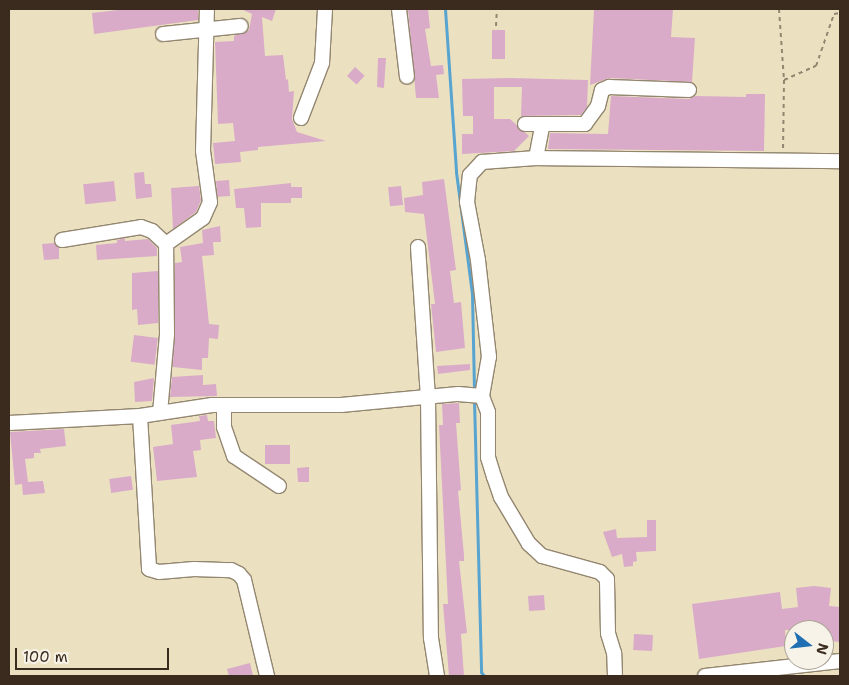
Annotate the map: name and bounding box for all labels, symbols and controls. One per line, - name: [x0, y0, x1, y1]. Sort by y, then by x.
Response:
- north arrow: [784, 620, 834, 670]
- scale bar: [18, 638, 171, 670]
- text: N: [812, 641, 833, 657]
- text: 100 m: [23, 647, 68, 667]

